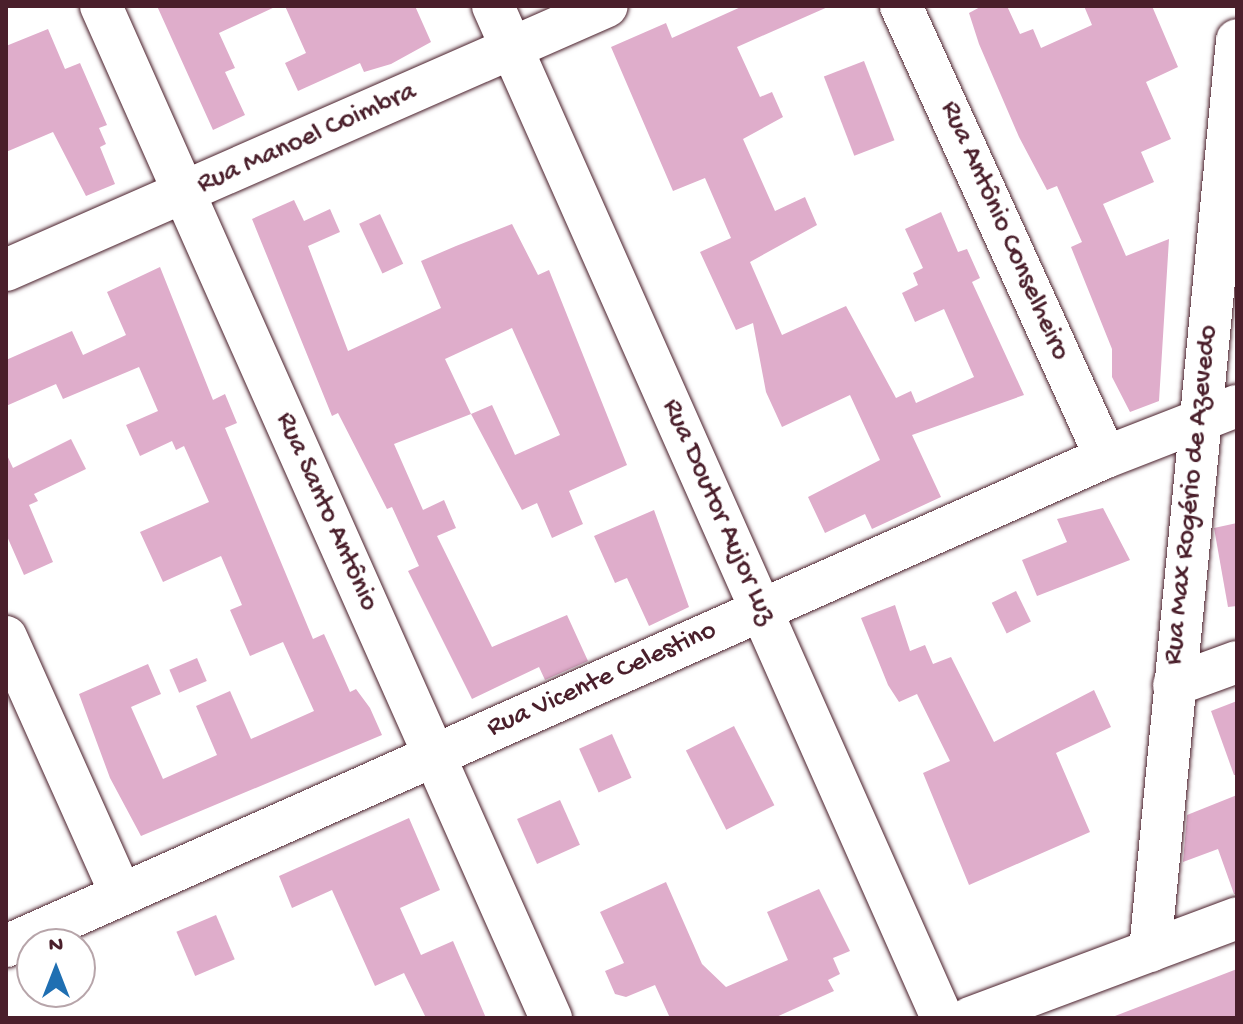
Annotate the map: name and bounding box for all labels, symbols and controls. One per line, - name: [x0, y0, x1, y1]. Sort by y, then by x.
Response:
- street label: Rua Manoel Coimbra: [192, 76, 422, 202]
- street label: Rua Antônio Conselheiro: [932, 96, 1076, 366]
- street label: Rua Max Rogério de Azevedo: [1157, 323, 1227, 667]
- street label: Rua Doutor Aujor Luz: [653, 394, 783, 630]
- street label: Rua Santo Antônio: [267, 407, 385, 617]
- street label: Rua Vicente Celestino: [482, 614, 722, 746]
- north arrow: [16, 928, 96, 1008]
- text: N: [49, 933, 63, 959]

